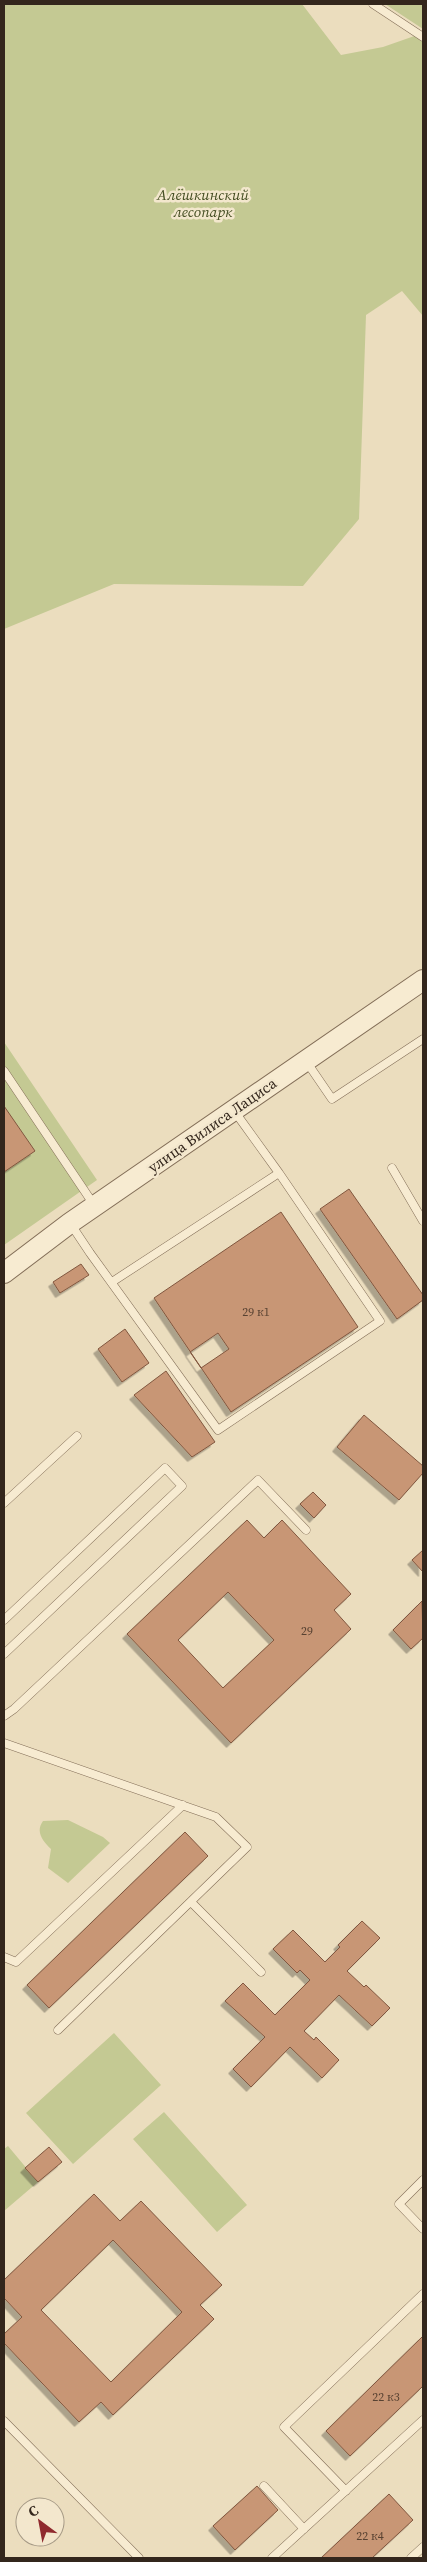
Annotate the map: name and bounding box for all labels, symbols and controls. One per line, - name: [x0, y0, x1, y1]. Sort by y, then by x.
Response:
- park label: Алёшкинский лесопарк: [156, 184, 249, 222]
- street label: улица Вилиса Лациса: [143, 1072, 281, 1177]
- house number: 29 к1: [242, 1304, 270, 1320]
- house number: 29: [301, 1623, 313, 1639]
- house number: 22 к3: [372, 2389, 400, 2405]
- north arrow: [15, 2497, 65, 2547]
- text: С: [24, 2500, 42, 2522]
- house number: 22 к4: [356, 2528, 384, 2544]

